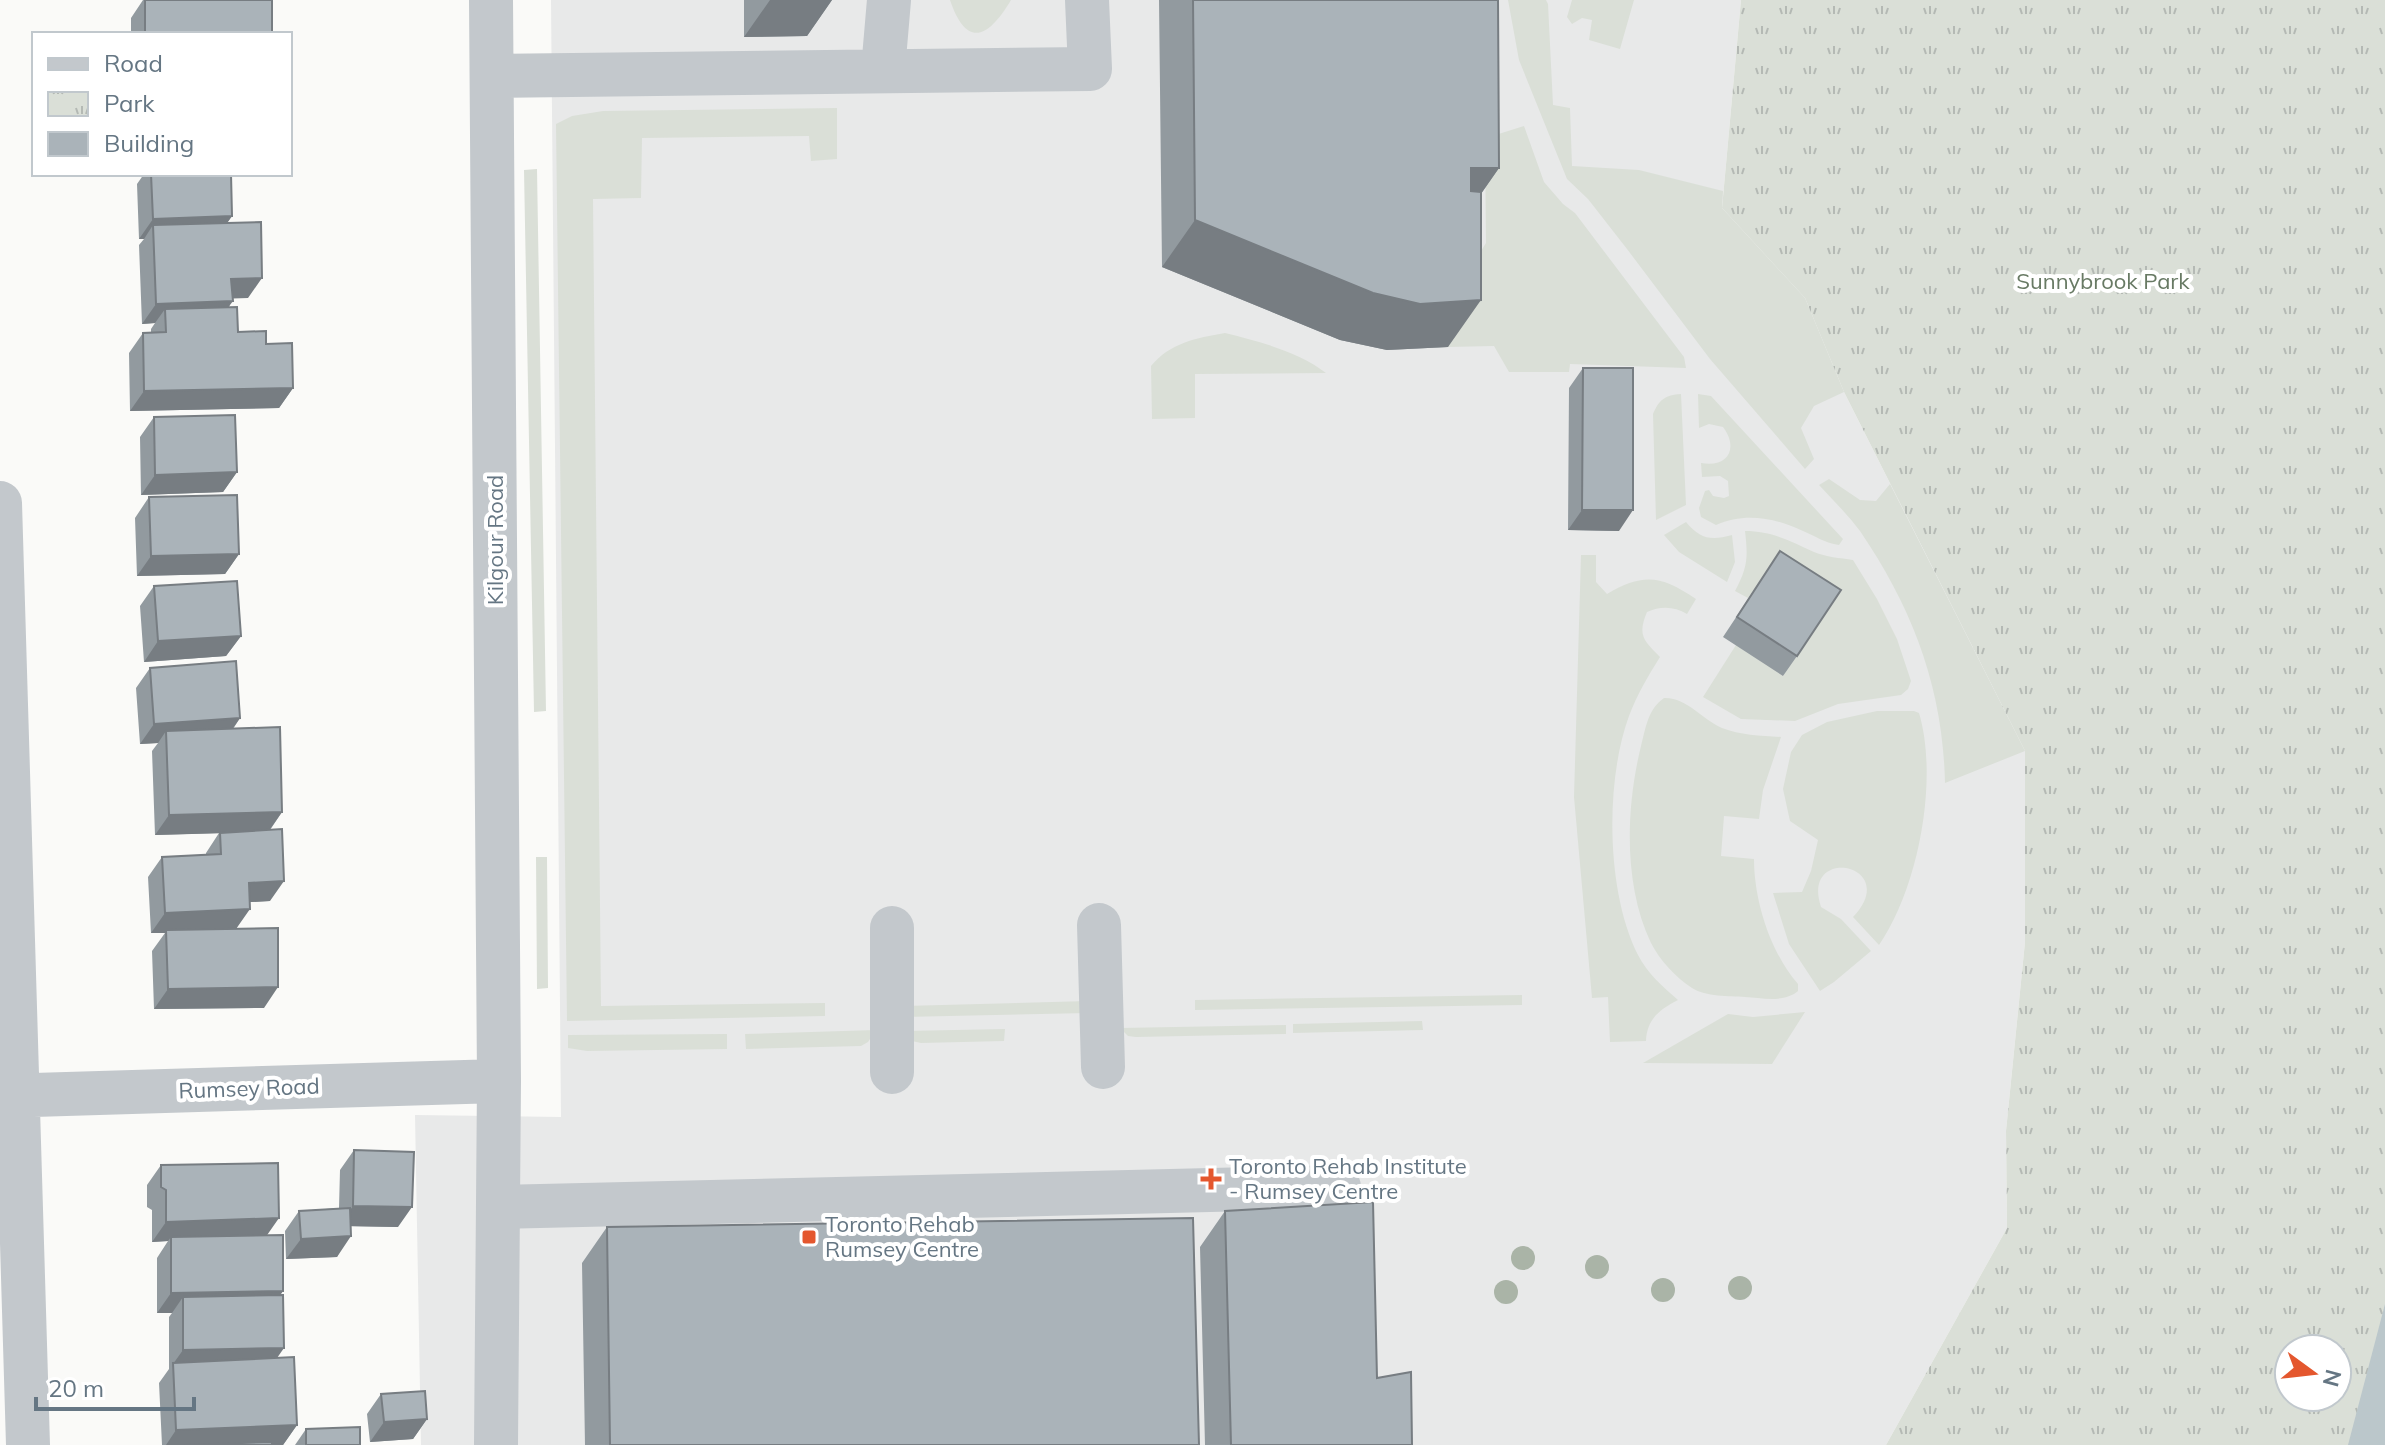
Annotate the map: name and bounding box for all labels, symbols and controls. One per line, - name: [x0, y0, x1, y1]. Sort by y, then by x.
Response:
- legend: [32, 32, 292, 176]
- text: Road: [104, 48, 163, 78]
- text: Park: [104, 88, 155, 118]
- text: Building: [104, 128, 194, 158]
- park label: Sunnybrook Park: [2016, 267, 2190, 295]
- street label: Kilgour Road: [481, 475, 509, 605]
- street label: Rumsey Road: [178, 1072, 320, 1104]
- place label: Toronto Rehab Institute - Rumsey Centre: [1229, 1152, 1467, 1205]
- marker: Toronto Rehab Institute - Rumsey Centre: [1200, 1168, 1222, 1190]
- place label: Toronto Rehab Rumsey Centre: [825, 1210, 979, 1263]
- marker: Toronto Rehab Rumsey Centre: [800, 1228, 818, 1246]
- north arrow: [2273, 1333, 2353, 1413]
- scale bar: [36, 1361, 194, 1411]
- text: N: [2317, 1367, 2348, 1390]
- text: 20 m: [48, 1373, 104, 1403]

